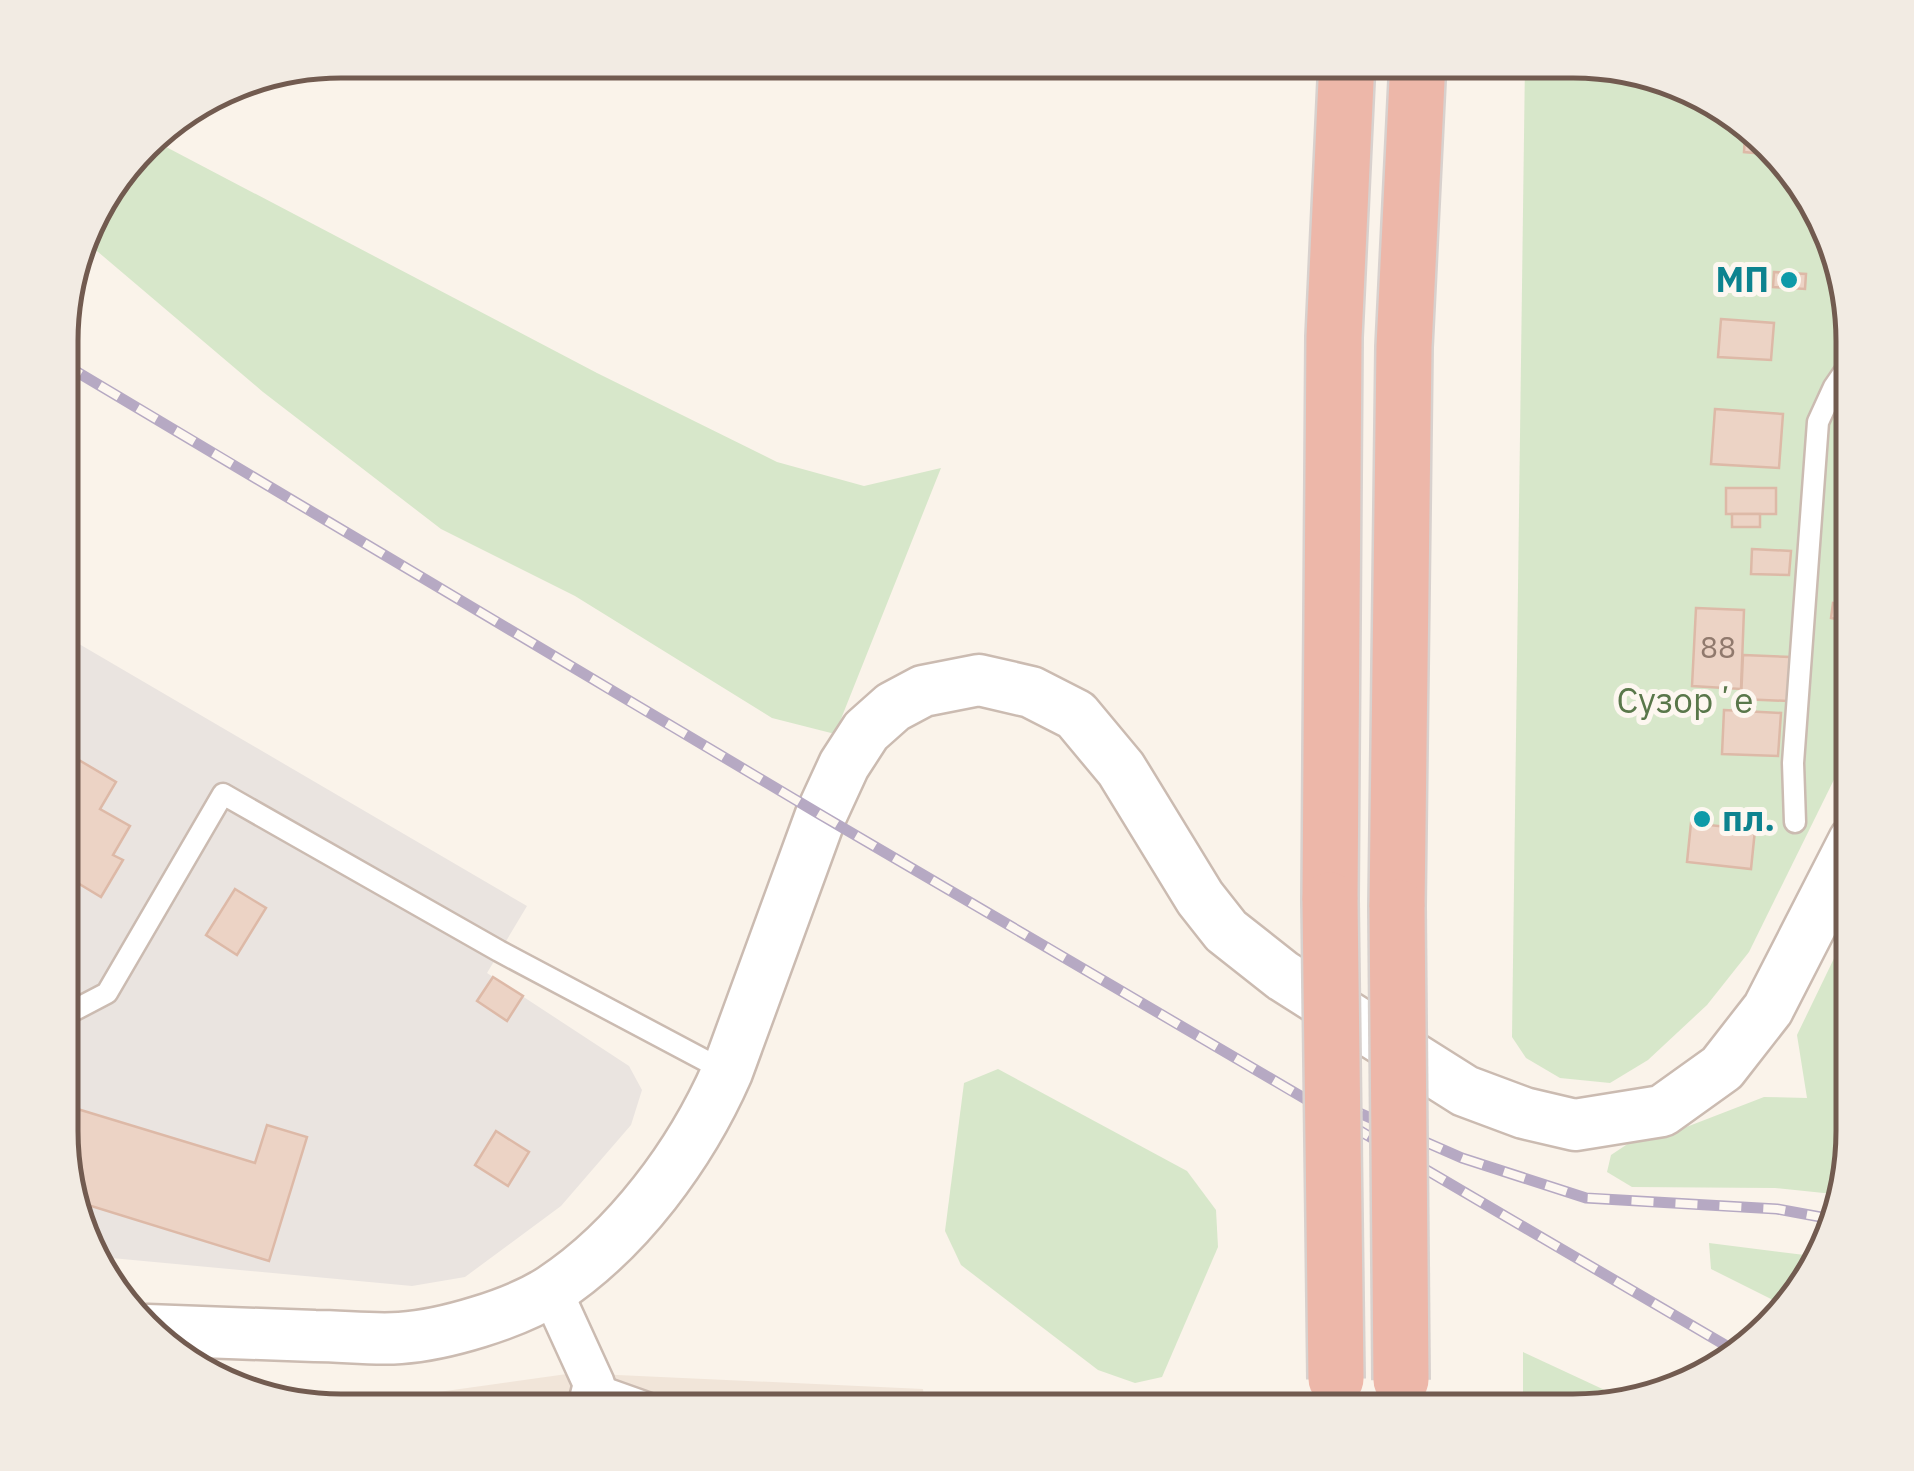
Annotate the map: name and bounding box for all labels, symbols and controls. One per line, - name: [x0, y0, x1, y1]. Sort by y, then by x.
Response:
- place label: МП: [1716, 256, 1769, 302]
- marker: МП: [1778, 269, 1800, 291]
- house number: 88: [1700, 627, 1736, 666]
- park label: Сузорʼе: [1617, 677, 1753, 723]
- place label: пл.: [1722, 795, 1775, 841]
- marker: пл.: [1691, 808, 1713, 830]

